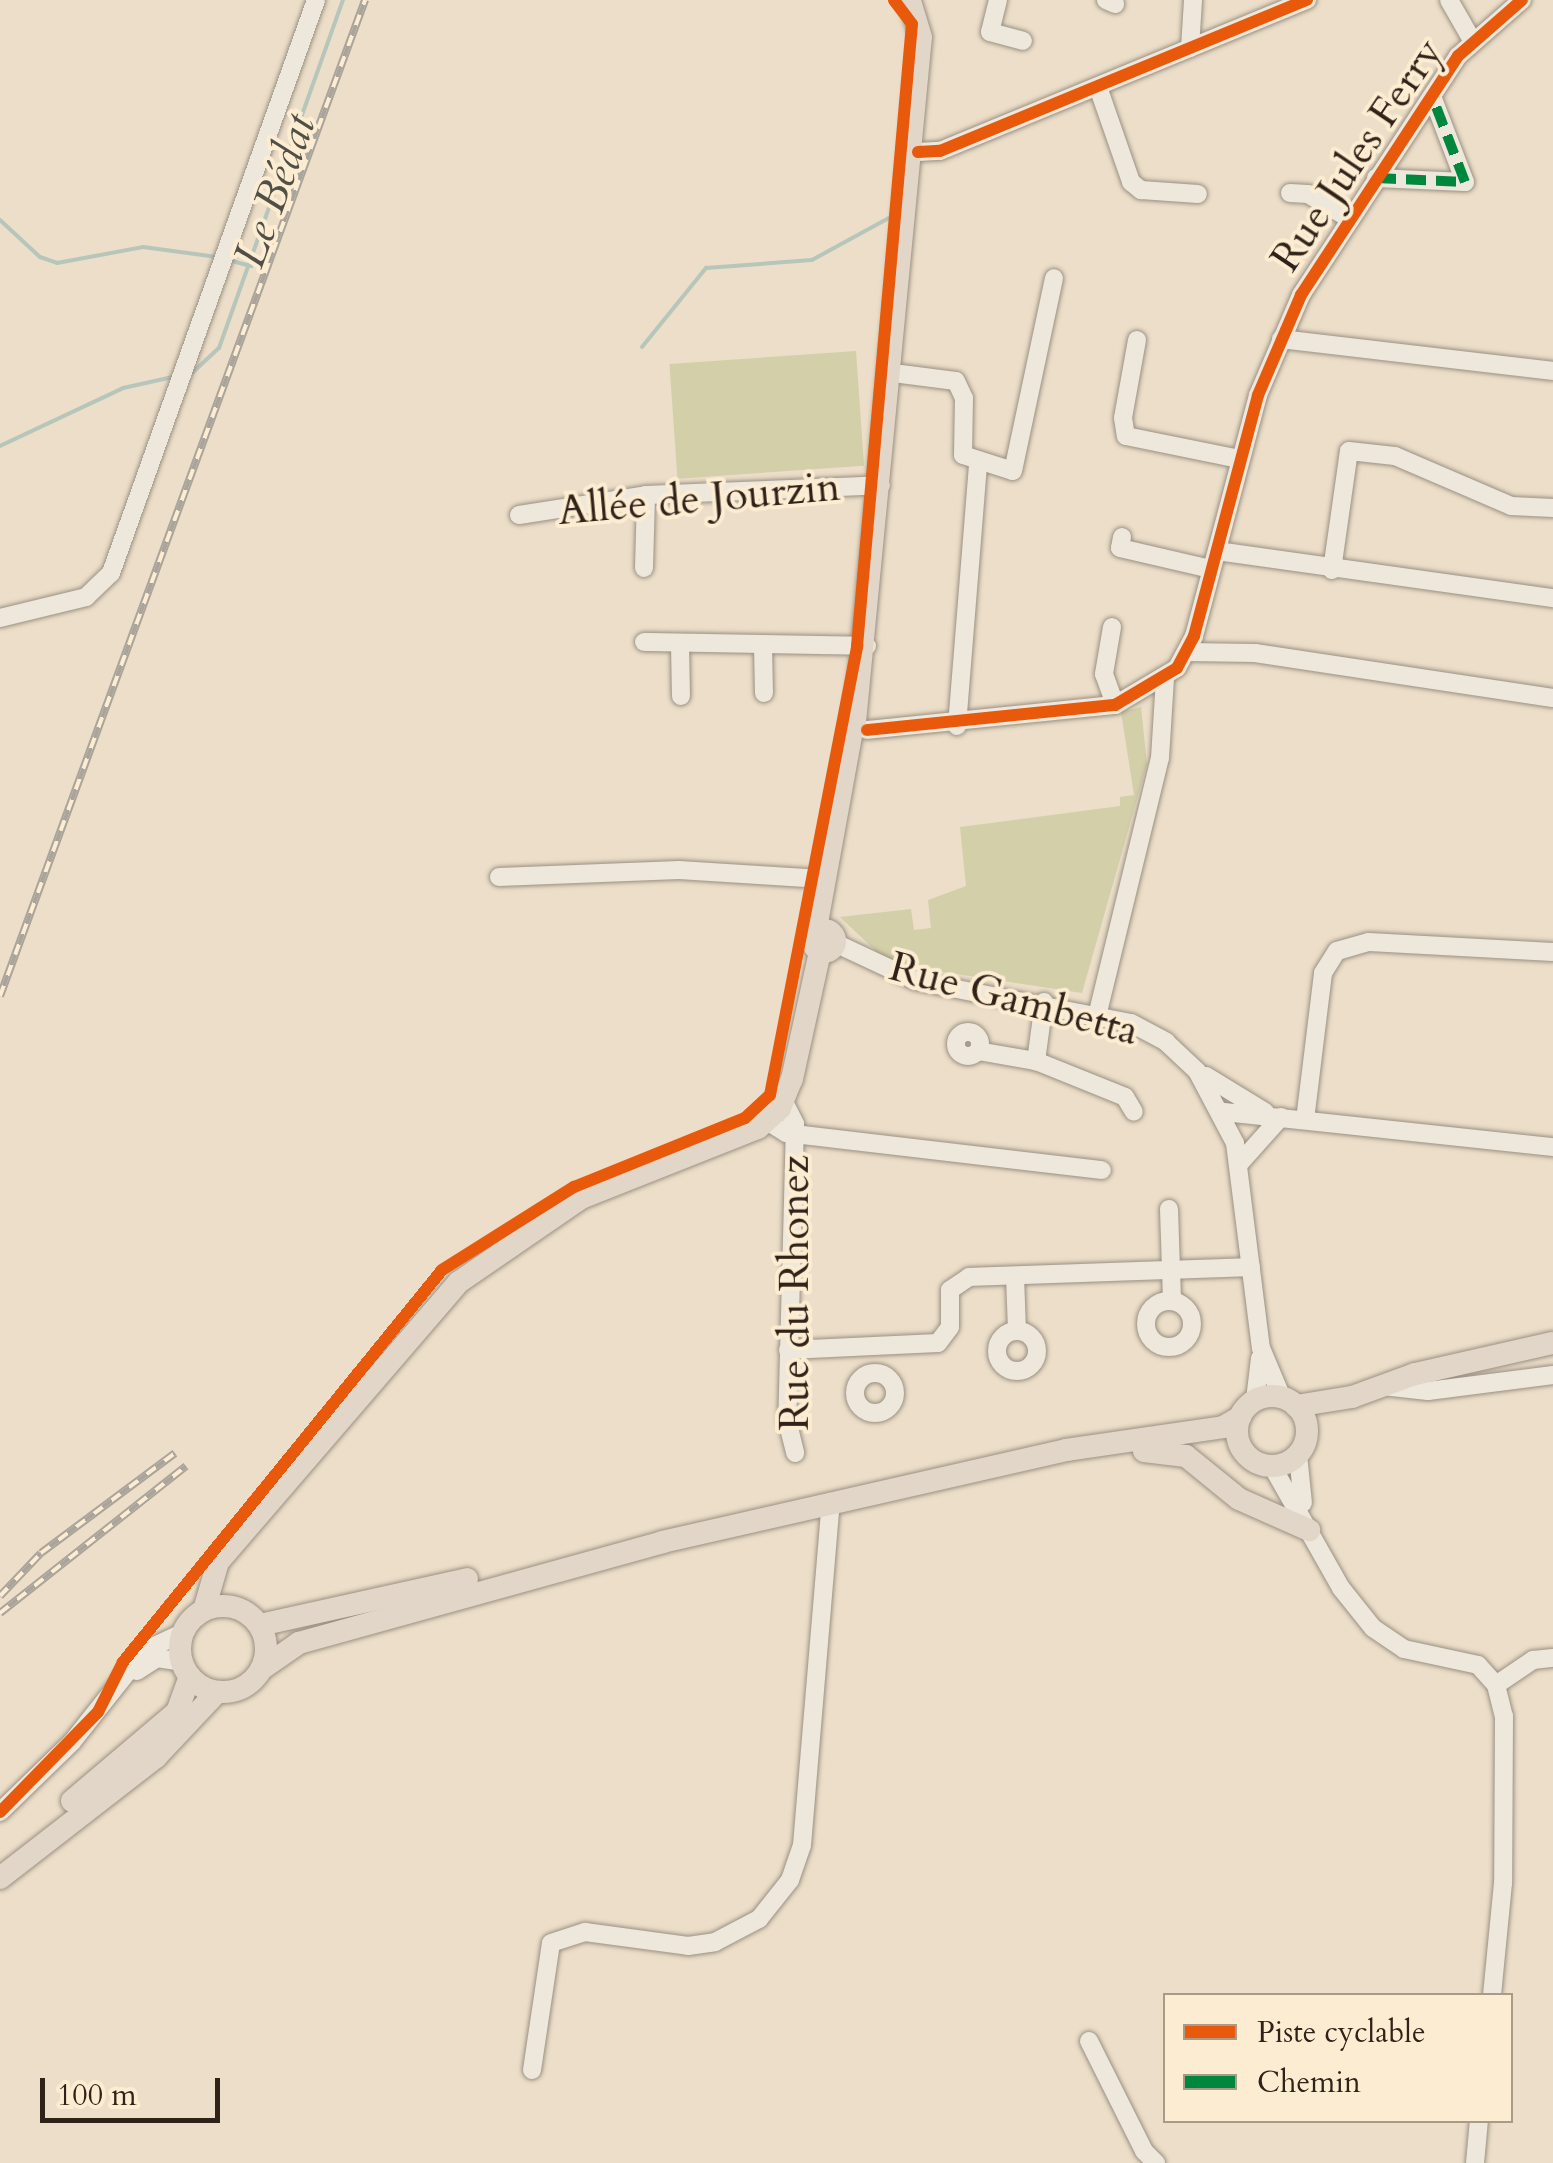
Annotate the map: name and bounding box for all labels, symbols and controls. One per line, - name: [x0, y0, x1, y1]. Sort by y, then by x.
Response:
- street label: Rue Jules Ferry: [1260, 29, 1454, 281]
- water label: Le Bédat: [222, 107, 328, 275]
- street label: Allée de Jourzin: [556, 462, 842, 536]
- street label: Rue Gambetta: [884, 942, 1144, 1056]
- street label: Rue du Rhonez: [770, 1155, 820, 1431]
- legend: [1163, 1993, 1513, 2123]
- text: Piste cyclable: [1257, 2012, 1426, 2053]
- scale bar: [45, 2058, 225, 2120]
- text: Chemin: [1257, 2062, 1361, 2103]
- text: 100 m: [57, 2075, 137, 2116]

